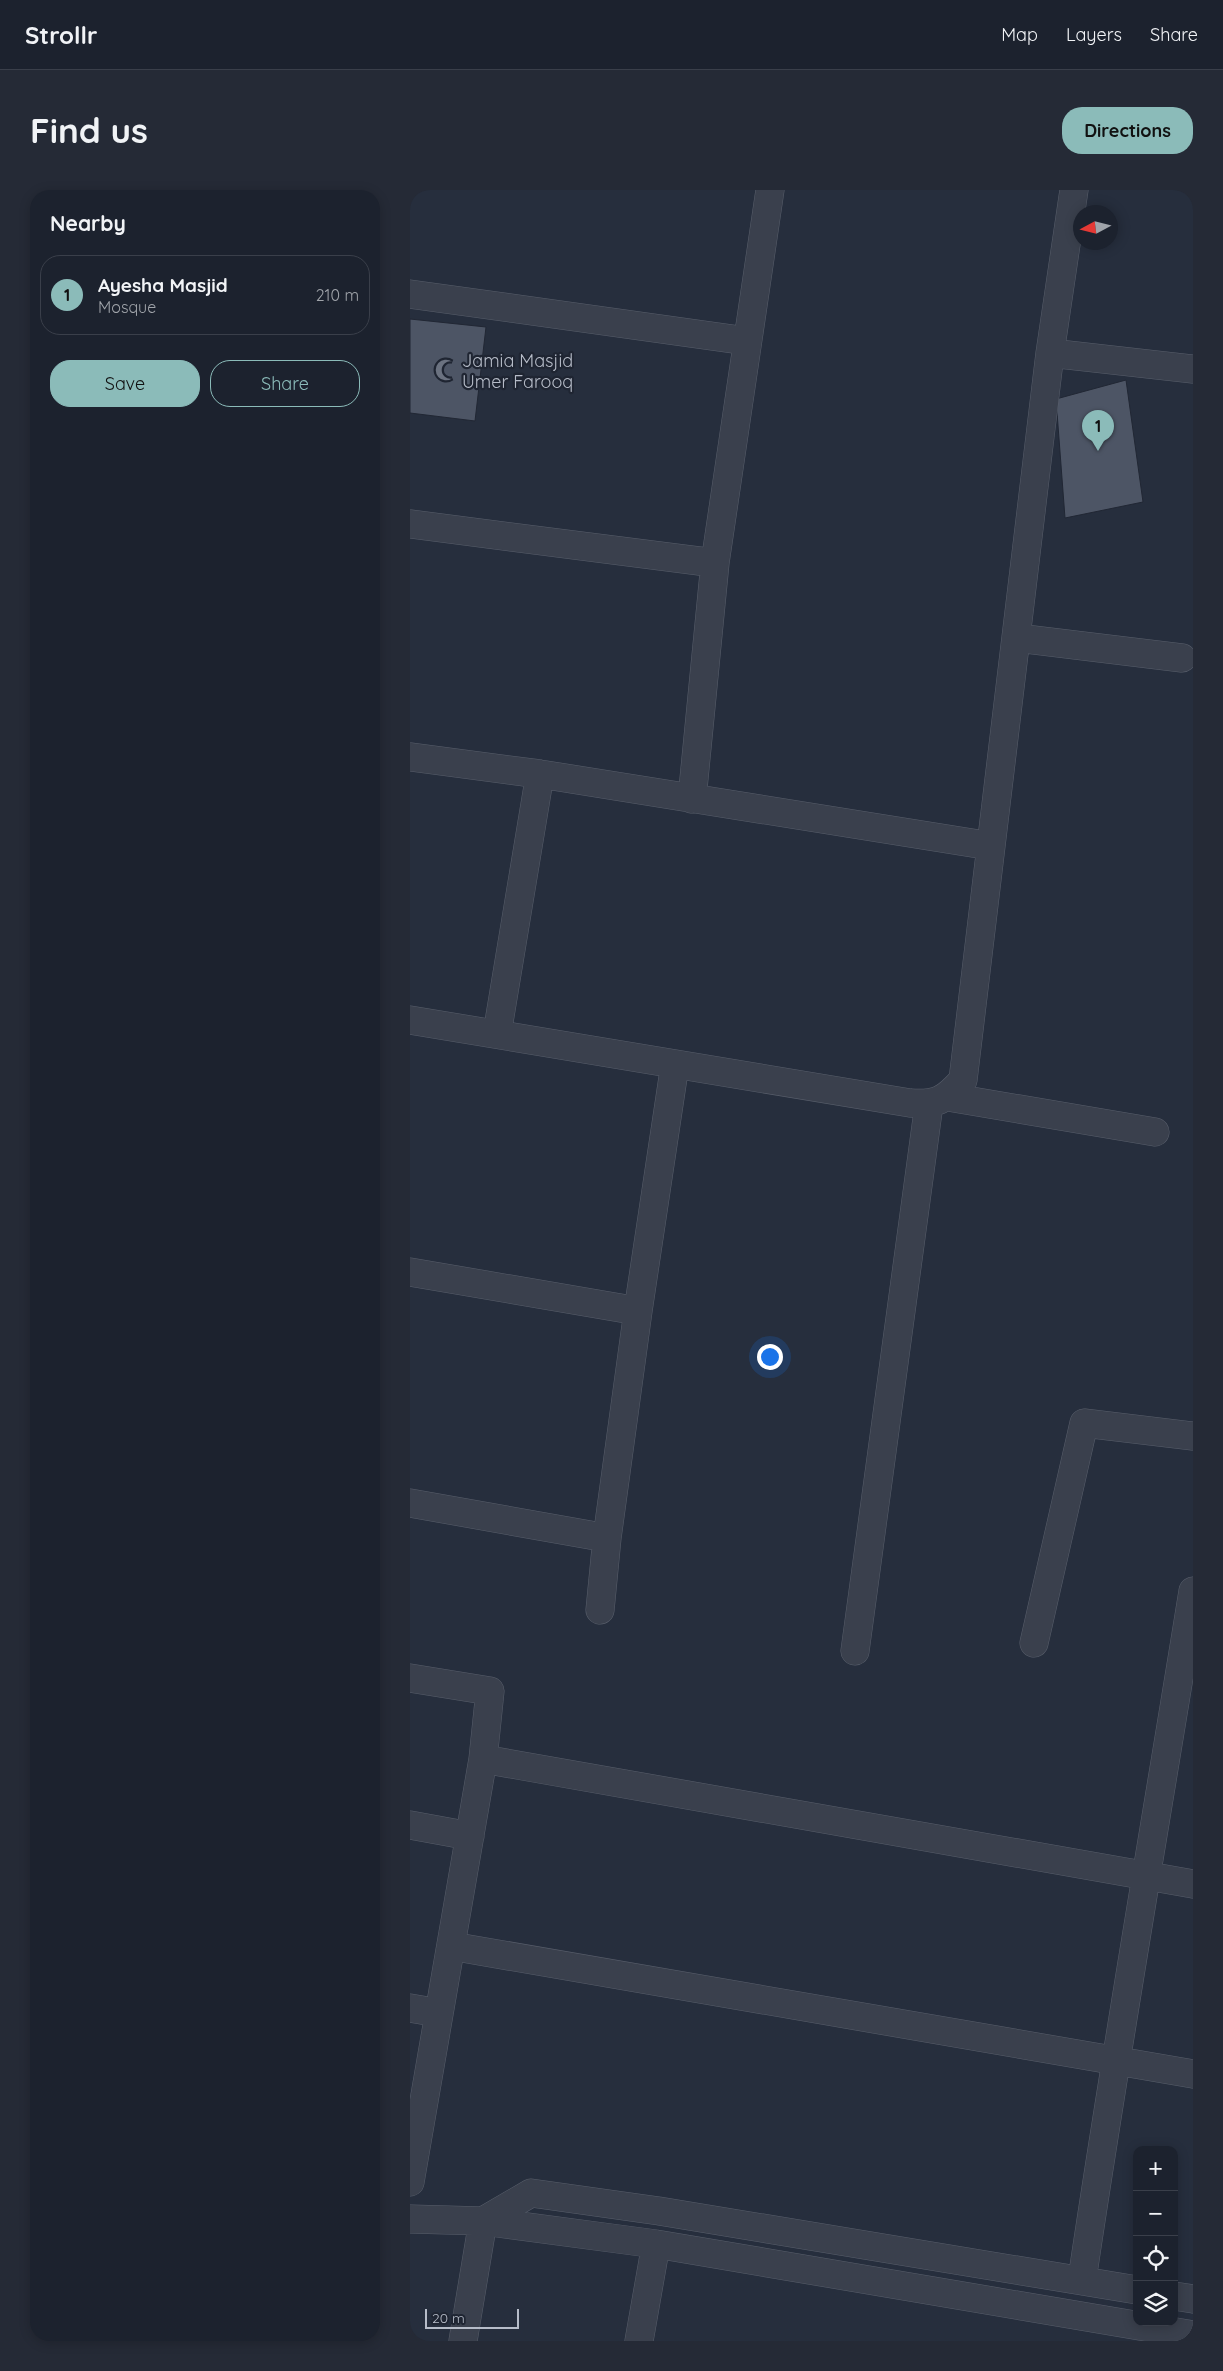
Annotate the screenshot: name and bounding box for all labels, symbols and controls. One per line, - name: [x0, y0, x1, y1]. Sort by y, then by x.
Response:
- text: Strollr: [25, 20, 97, 50]
- text: Map: [1001, 23, 1038, 46]
- text: Layers: [1066, 23, 1122, 46]
- text: Share: [1150, 23, 1198, 46]
- button: Directions: [1062, 107, 1193, 154]
- text: Find us: [30, 108, 148, 152]
- north arrow: [1073, 205, 1118, 250]
- text: Nearby: [50, 210, 126, 236]
- text: Ayesha Masjid: [98, 273, 228, 297]
- text: 1: [64, 285, 70, 305]
- text: 210 m: [316, 285, 359, 305]
- text: Mosque: [98, 297, 156, 317]
- place label: Jamia Masjid Umer Farooq: [462, 349, 573, 393]
- mosque icon: Jamia Masjid Umer Farooq: [433, 357, 459, 383]
- button: Save: [50, 360, 200, 407]
- button: Share: [210, 360, 360, 407]
- pin: 1: [1082, 410, 1114, 451]
- your location: [757, 1344, 783, 1370]
- map controls: [1133, 2146, 1178, 2326]
- button: +: [1133, 2146, 1178, 2191]
- button: −: [1133, 2191, 1178, 2236]
- button: locate: [1133, 2236, 1178, 2281]
- button: layers: [1133, 2281, 1178, 2326]
- scale bar: [425, 2306, 519, 2329]
- text: 20 m: [432, 2309, 465, 2327]

